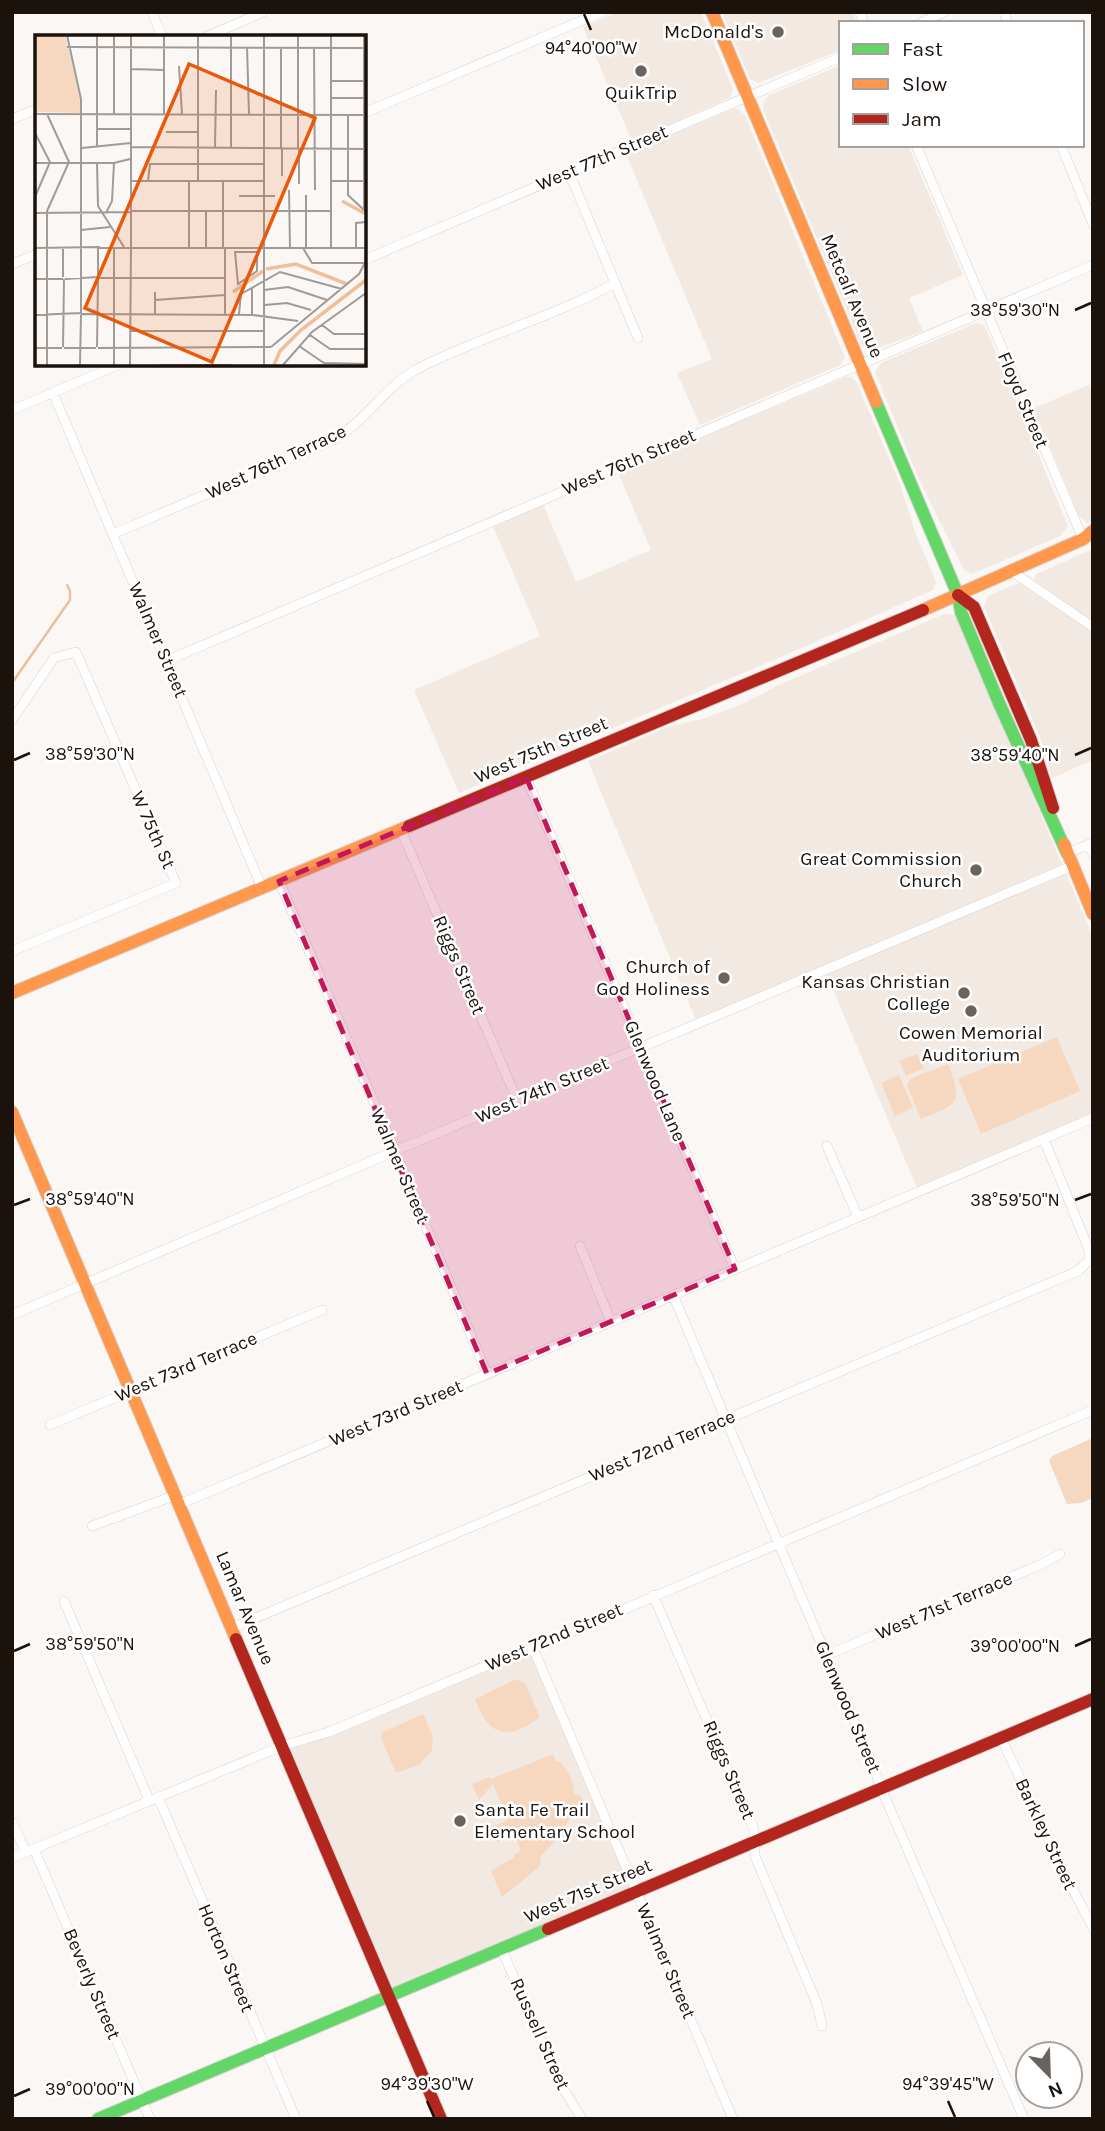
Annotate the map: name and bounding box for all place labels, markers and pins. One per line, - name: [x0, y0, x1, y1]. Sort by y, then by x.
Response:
- place label: McDonald's: [664, 21, 764, 43]
- marker: McDonald's: [770, 24, 786, 40]
- marker: QuikTrip: [633, 63, 649, 79]
- place label: QuikTrip: [605, 82, 677, 104]
- place label: Great Commission Church: [800, 848, 962, 892]
- marker: Great Commission Church: [968, 862, 984, 878]
- place label: Church of God Holiness: [596, 956, 710, 1000]
- marker: Church of God Holiness: [716, 970, 732, 986]
- place label: Kansas Christian College: [801, 971, 950, 1015]
- marker: Kansas Christian College: [956, 985, 972, 1001]
- marker: Cowen Memorial Auditorium: [963, 1003, 979, 1019]
- place label: Cowen Memorial Auditorium: [899, 1022, 1043, 1066]
- place label: Santa Fe Trail Elementary School: [474, 1799, 635, 1843]
- marker: Santa Fe Trail Elementary School: [452, 1813, 468, 1829]

